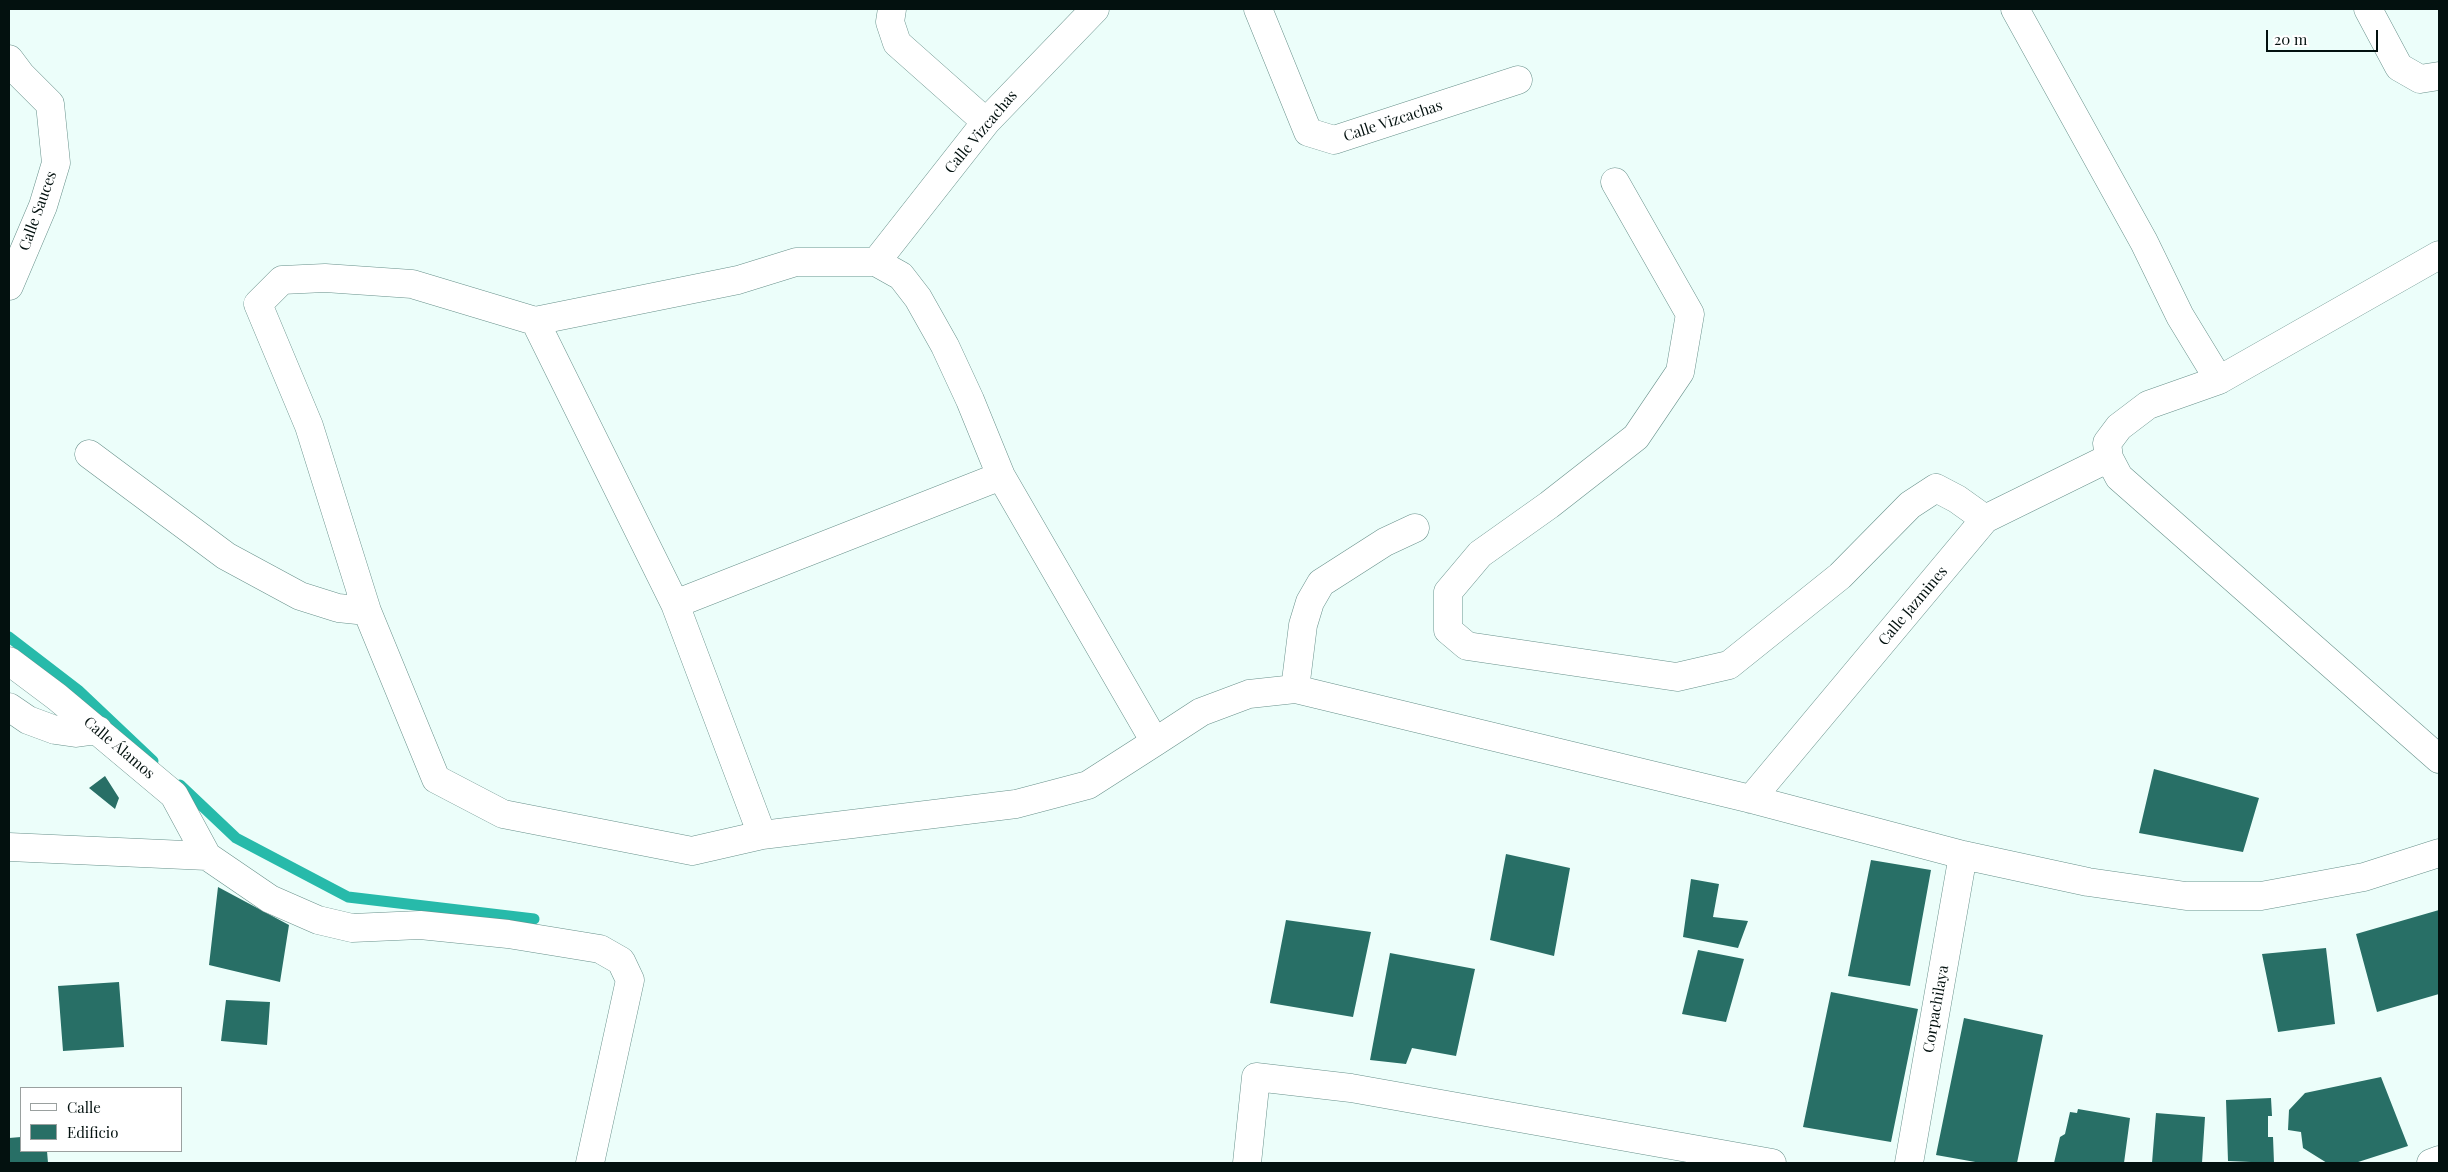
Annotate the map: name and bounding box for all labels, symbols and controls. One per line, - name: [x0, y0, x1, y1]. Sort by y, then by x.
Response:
- scale bar: [2268, 20, 2380, 52]
- text: 20 m: [2274, 29, 2307, 49]
- street label: Calle Vizcachas: [941, 87, 1021, 177]
- street label: Calle Vizcachas: [1341, 97, 1445, 145]
- street label: Calle Sauces: [15, 169, 61, 253]
- street label: Calle Jazmines: [1875, 563, 1951, 649]
- street label: Calle Álamos: [80, 713, 158, 783]
- street label: Corpachilaya: [1919, 964, 1953, 1054]
- legend: [20, 1087, 182, 1152]
- text: Calle: [67, 1097, 101, 1117]
- text: Edificio: [67, 1122, 118, 1142]

